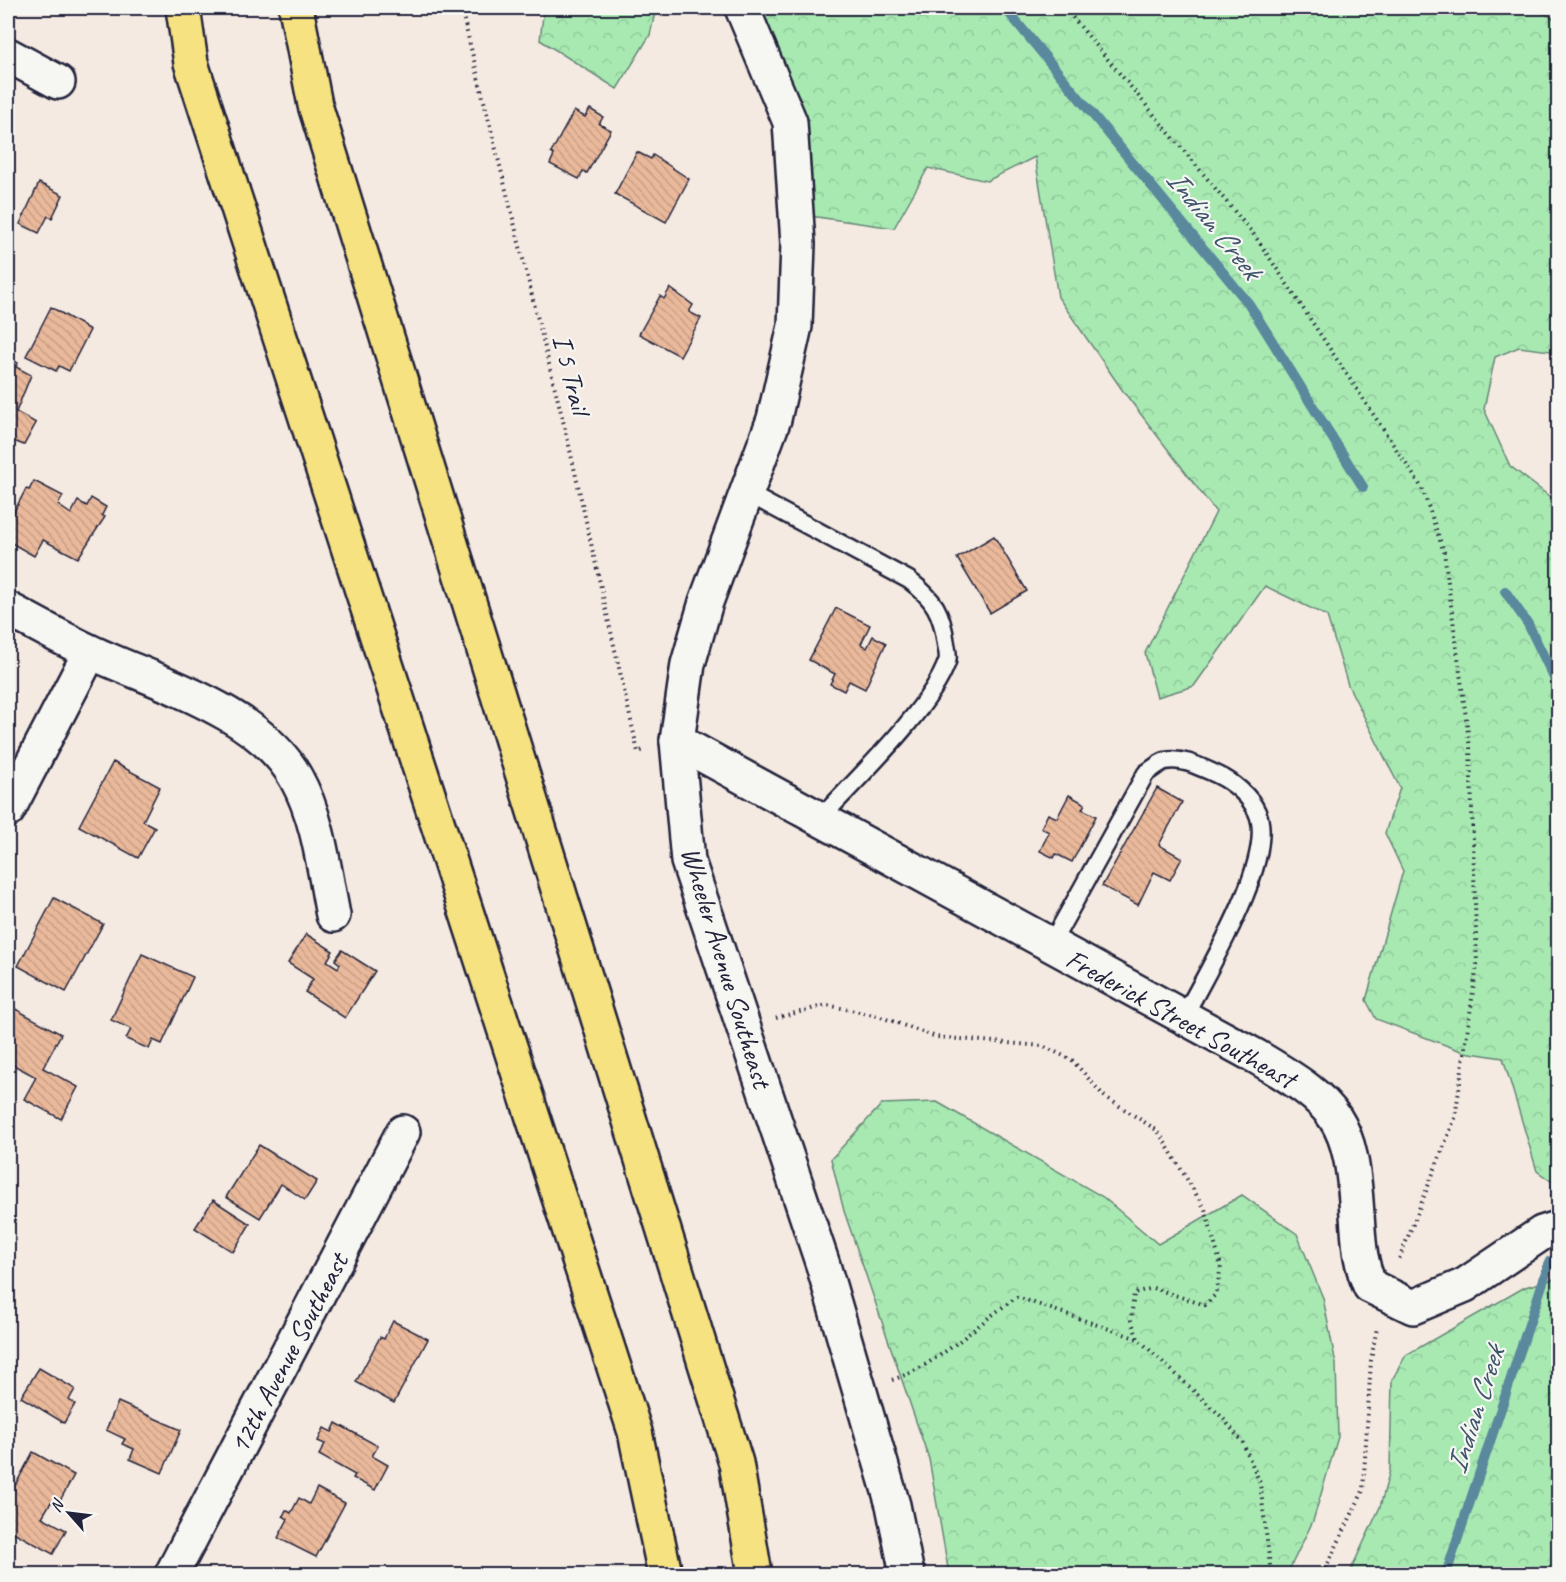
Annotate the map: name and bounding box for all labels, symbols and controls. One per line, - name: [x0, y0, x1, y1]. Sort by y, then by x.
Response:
- water label: Indian Creek: [1158, 161, 1273, 291]
- street label: I 5 Trail: [545, 331, 599, 422]
- street label: Wheeler Avenue Southeast: [673, 843, 781, 1094]
- street label: Frederick Street Southeast: [1060, 941, 1305, 1098]
- street label: 12th Avenue Southeast: [221, 1245, 357, 1459]
- water label: Indian Creek: [1437, 1337, 1515, 1478]
- north arrow: [39, 1483, 99, 1543]
- text: N: [45, 1495, 69, 1515]

